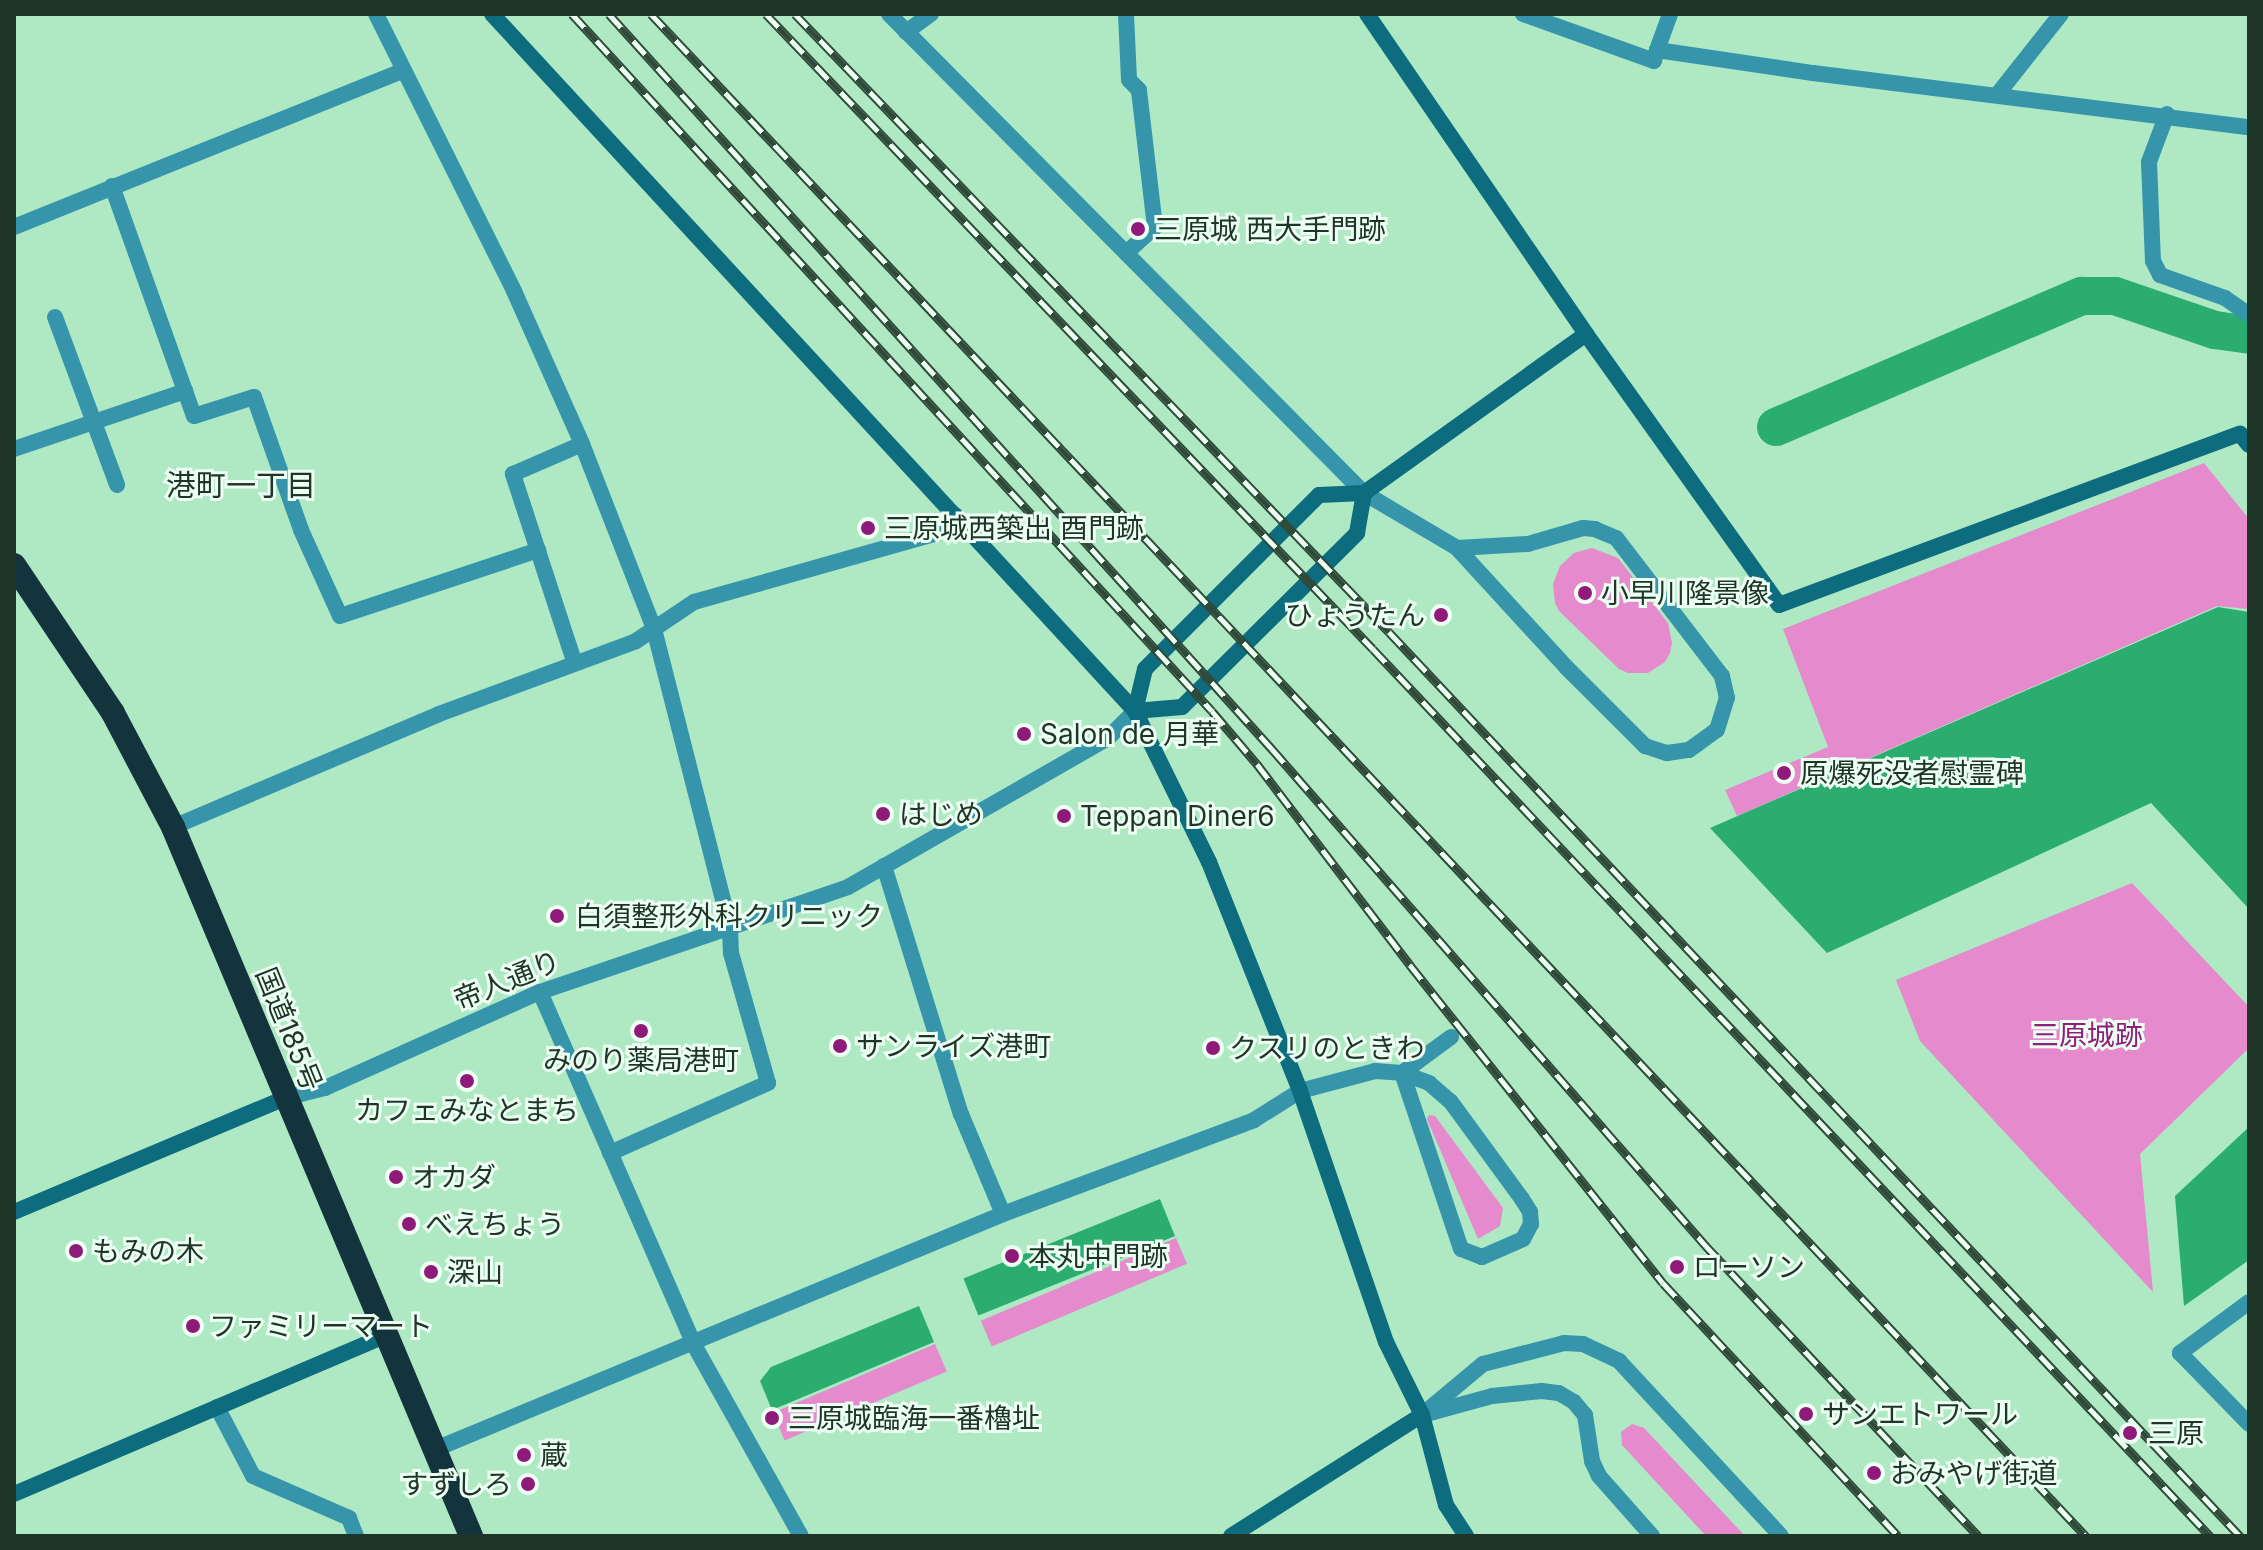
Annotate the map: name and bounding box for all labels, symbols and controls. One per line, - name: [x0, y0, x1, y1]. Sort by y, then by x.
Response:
- place label: 三原城 西大手門跡: [1154, 212, 1386, 246]
- marker: 三原城 西大手門跡: [1129, 220, 1147, 238]
- district label: 港町一丁目: [166, 467, 316, 503]
- place label: 三原城西築出 酉門跡: [884, 511, 1144, 545]
- marker: 三原城西築出 酉門跡: [859, 519, 877, 537]
- place label: 小早川隆景像: [1601, 576, 1769, 610]
- marker: 小早川隆景像: [1576, 584, 1594, 602]
- place label: ひょうたん: [1285, 598, 1425, 632]
- marker: ひょうたん: [1432, 606, 1450, 624]
- place label: Salon de 月華: [1040, 717, 1219, 751]
- marker: Salon de 月華: [1015, 725, 1033, 743]
- place label: 原爆死没者慰霊碑: [1800, 756, 2024, 790]
- marker: 原爆死没者慰霊碑: [1775, 764, 1793, 782]
- place label: はじめ: [899, 797, 983, 831]
- place label: Teppan Diner6: [1080, 799, 1275, 833]
- marker: はじめ: [874, 805, 892, 823]
- marker: Teppan Diner6: [1055, 807, 1073, 825]
- place label: 白須整形外科クリニック: [575, 899, 883, 933]
- marker: 白須整形外科クリニック: [546, 905, 568, 927]
- street label: 帝人通り: [449, 943, 565, 1017]
- street label: 国道185号: [249, 963, 329, 1095]
- park label: 三原城跡: [2031, 1018, 2143, 1052]
- marker: みのり薬局港町: [632, 1022, 650, 1040]
- place label: サンライズ港町: [856, 1029, 1052, 1063]
- place label: クスリのときわ: [1229, 1031, 1425, 1065]
- marker: サンライズ港町: [831, 1037, 849, 1055]
- marker: クスリのときわ: [1204, 1039, 1222, 1057]
- place label: みのり薬局港町: [543, 1043, 739, 1077]
- marker: カフェみなとまち: [458, 1072, 476, 1090]
- place label: カフェみなとまち: [355, 1093, 579, 1127]
- place label: オカダ: [412, 1160, 496, 1194]
- marker: オカダ: [387, 1168, 405, 1186]
- place label: べえちょう: [425, 1207, 565, 1241]
- marker: べえちょう: [400, 1215, 418, 1233]
- place label: もみの木: [92, 1234, 204, 1268]
- place label: 本丸中門跡: [1028, 1239, 1168, 1273]
- marker: もみの木: [67, 1242, 85, 1260]
- marker: 本丸中門跡: [1003, 1247, 1021, 1265]
- place label: ローソン: [1693, 1250, 1805, 1284]
- place label: 深山: [447, 1255, 503, 1289]
- marker: ローソン: [1668, 1258, 1686, 1276]
- marker: 深山: [422, 1263, 440, 1281]
- place label: ファミリーマート: [209, 1309, 433, 1343]
- marker: ファミリーマート: [184, 1317, 202, 1335]
- place label: サンエトワール: [1822, 1397, 2018, 1431]
- place label: 三原城臨海一番櫓址: [788, 1401, 1040, 1435]
- marker: サンエトワール: [1797, 1405, 1815, 1423]
- marker: 三原城臨海一番櫓址: [763, 1409, 781, 1427]
- place label: 三原: [2148, 1416, 2204, 1450]
- marker: 三原: [2119, 1422, 2141, 1444]
- place label: 蔵: [540, 1438, 568, 1472]
- marker: 蔵: [515, 1446, 533, 1464]
- place label: おみやげ街道: [1890, 1456, 2058, 1490]
- marker: おみやげ街道: [1865, 1464, 1883, 1482]
- place label: すずしろ: [400, 1467, 512, 1501]
- marker: すずしろ: [519, 1475, 537, 1493]

